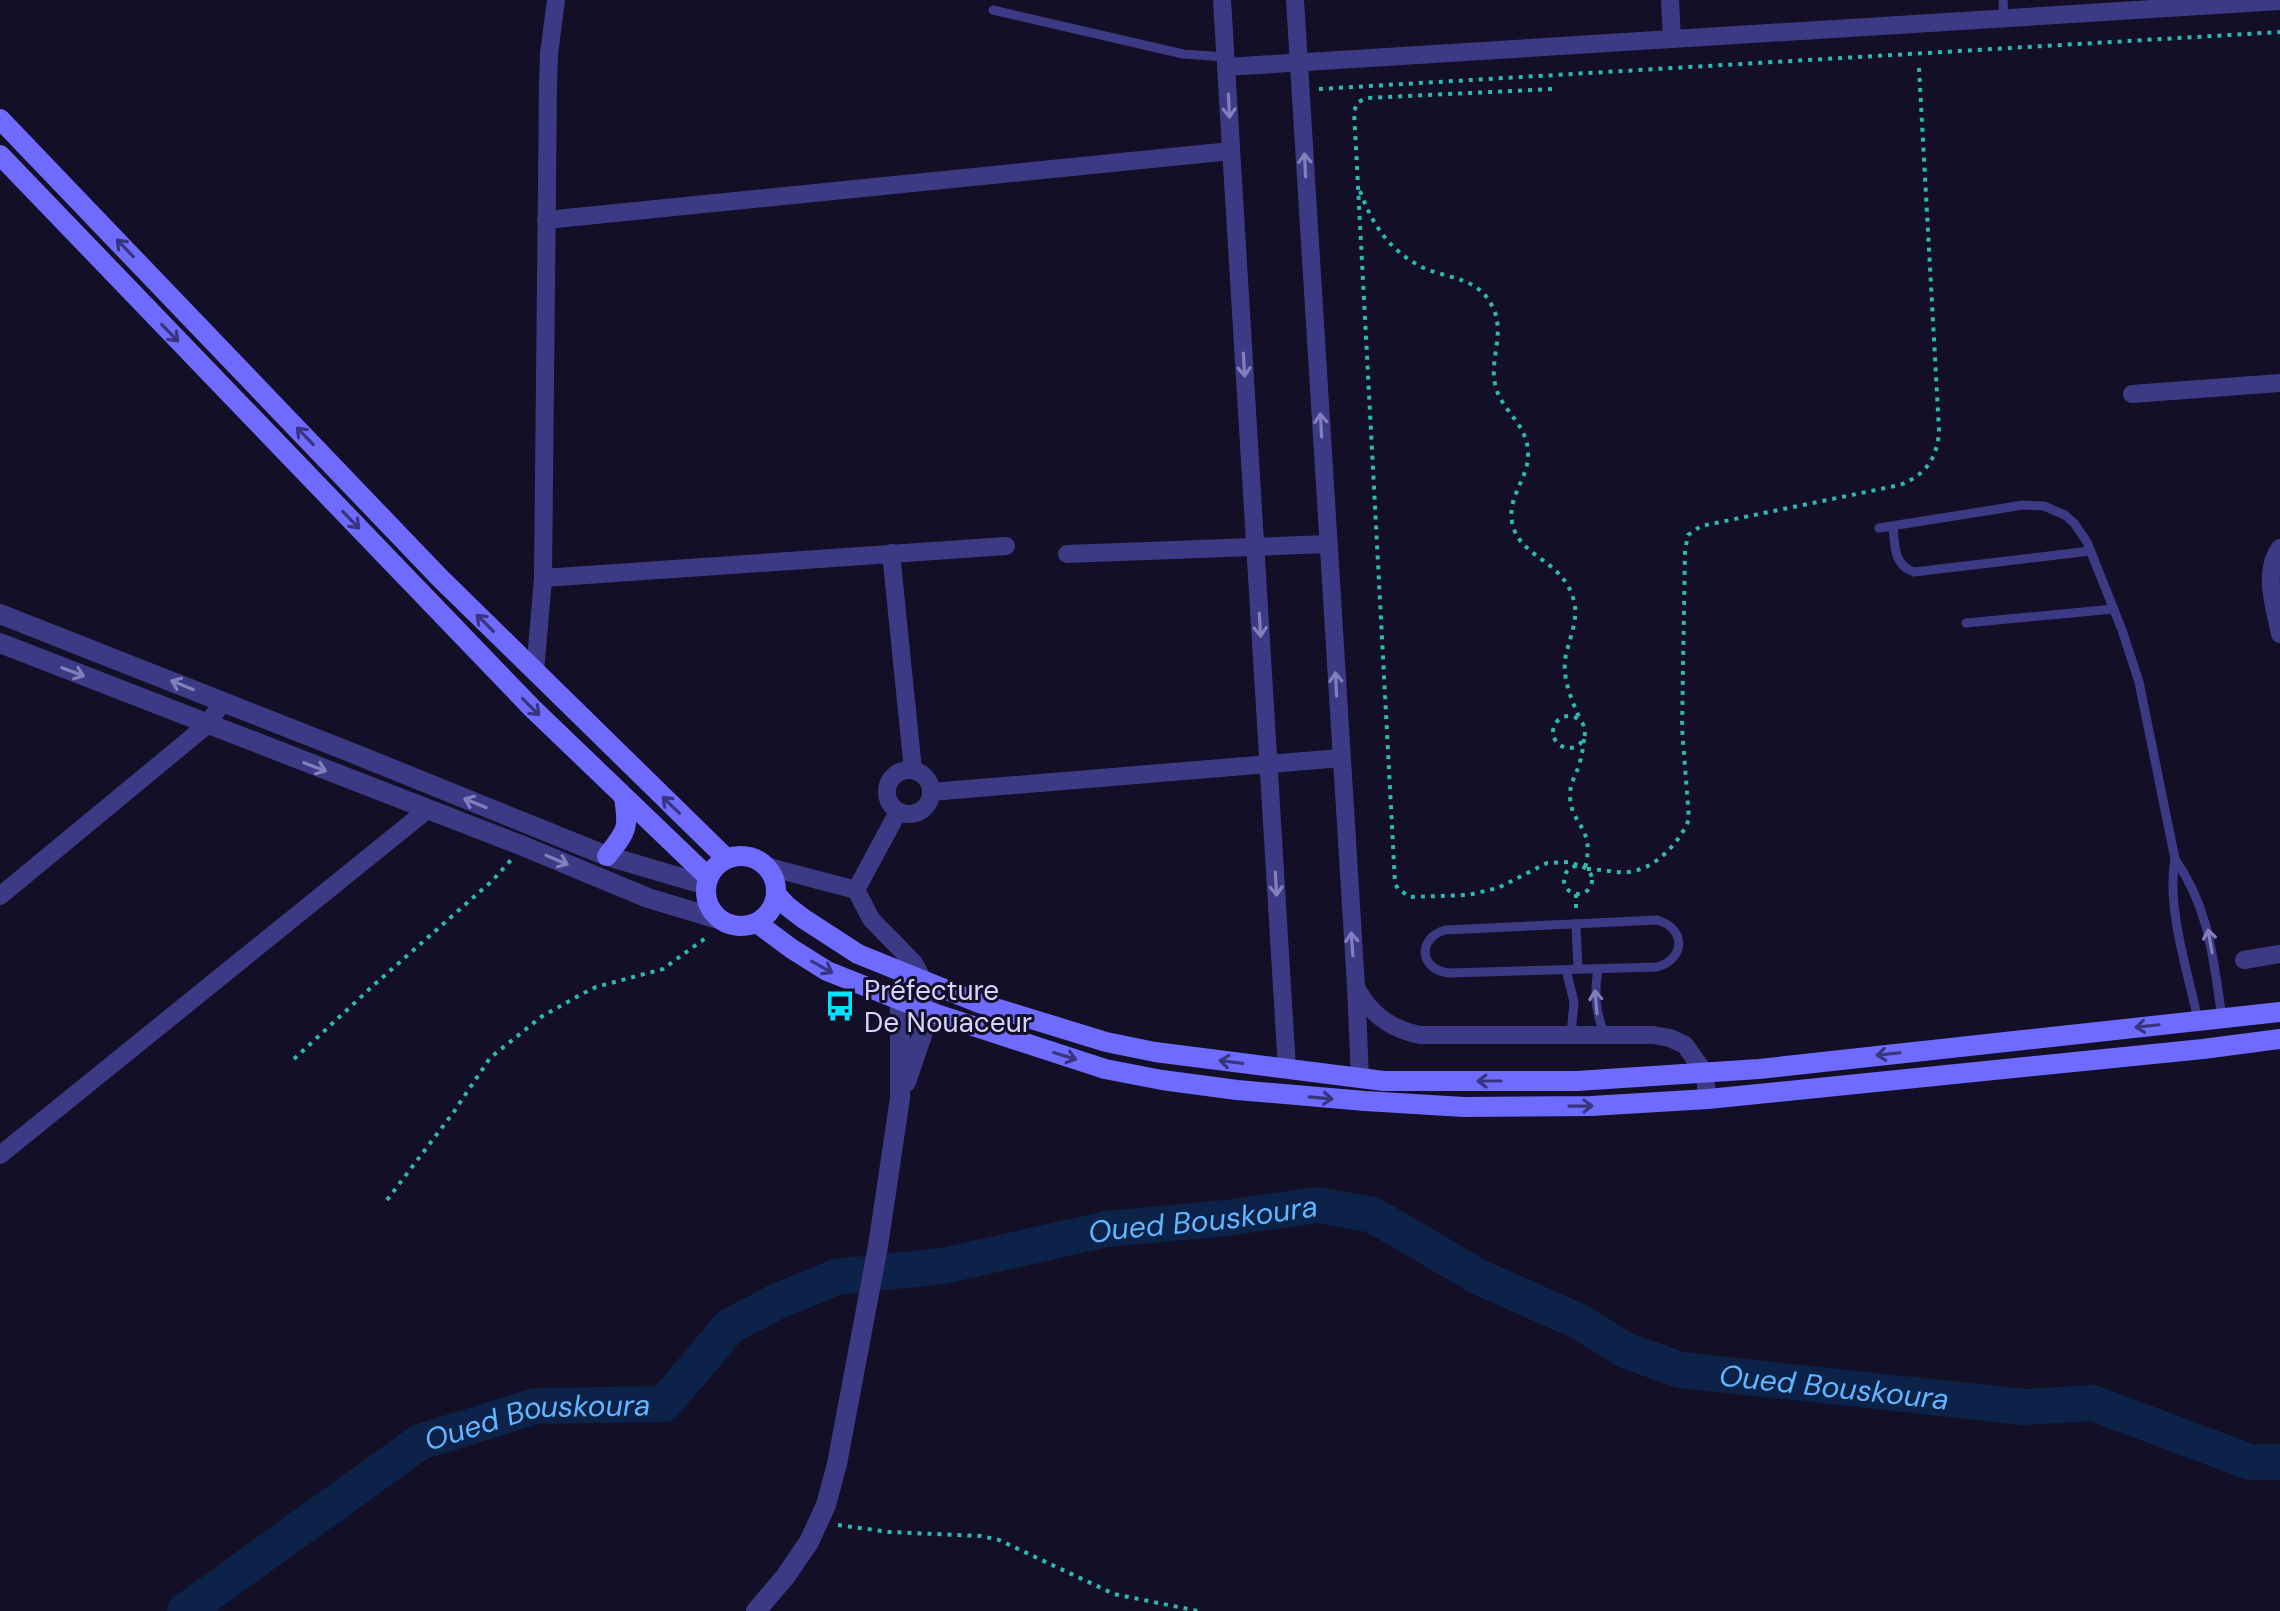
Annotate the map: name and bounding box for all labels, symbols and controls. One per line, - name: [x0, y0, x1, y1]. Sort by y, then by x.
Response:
- one-way arrow: [1221, 92, 1236, 119]
- one-way arrow: [1297, 152, 1312, 179]
- one-way arrow: [116, 239, 135, 258]
- one-way arrow: [161, 323, 180, 343]
- one-way arrow: [1237, 351, 1252, 378]
- one-way arrow: [1313, 412, 1328, 439]
- one-way arrow: [296, 426, 314, 446]
- one-way arrow: [341, 510, 360, 530]
- one-way arrow: [1253, 611, 1268, 638]
- one-way arrow: [475, 613, 495, 632]
- one-way arrow: [60, 666, 85, 680]
- one-way arrow: [1328, 671, 1343, 698]
- one-way arrow: [170, 677, 195, 691]
- one-way arrow: [521, 697, 540, 716]
- one-way arrow: [302, 760, 327, 775]
- one-way arrow: [463, 794, 488, 809]
- one-way arrow: [662, 796, 681, 815]
- one-way arrow: [544, 854, 569, 869]
- one-way arrow: [1269, 870, 1284, 897]
- one-way arrow: [2201, 928, 2216, 954]
- one-way arrow: [1344, 931, 1359, 958]
- one-way arrow: [809, 960, 833, 975]
- place label: Préfecture De Nouaceur: [864, 972, 1032, 1041]
- bus stop icon: Préfecture De Nouaceur: [823, 989, 857, 1023]
- one-way arrow: [1588, 989, 1603, 1016]
- one-way arrow: [2134, 1018, 2161, 1033]
- one-way arrow: [1875, 1047, 1902, 1062]
- one-way arrow: [1053, 1050, 1078, 1065]
- one-way arrow: [1218, 1055, 1244, 1070]
- one-way arrow: [1476, 1073, 1503, 1089]
- one-way arrow: [1307, 1090, 1334, 1105]
- one-way arrow: [1567, 1098, 1594, 1114]
- water label: Oued Bouskoura: [1084, 1186, 1320, 1252]
- water label: Oued Bouskoura: [1717, 1355, 1951, 1418]
- water label: Oued Bouskoura: [419, 1385, 651, 1459]

